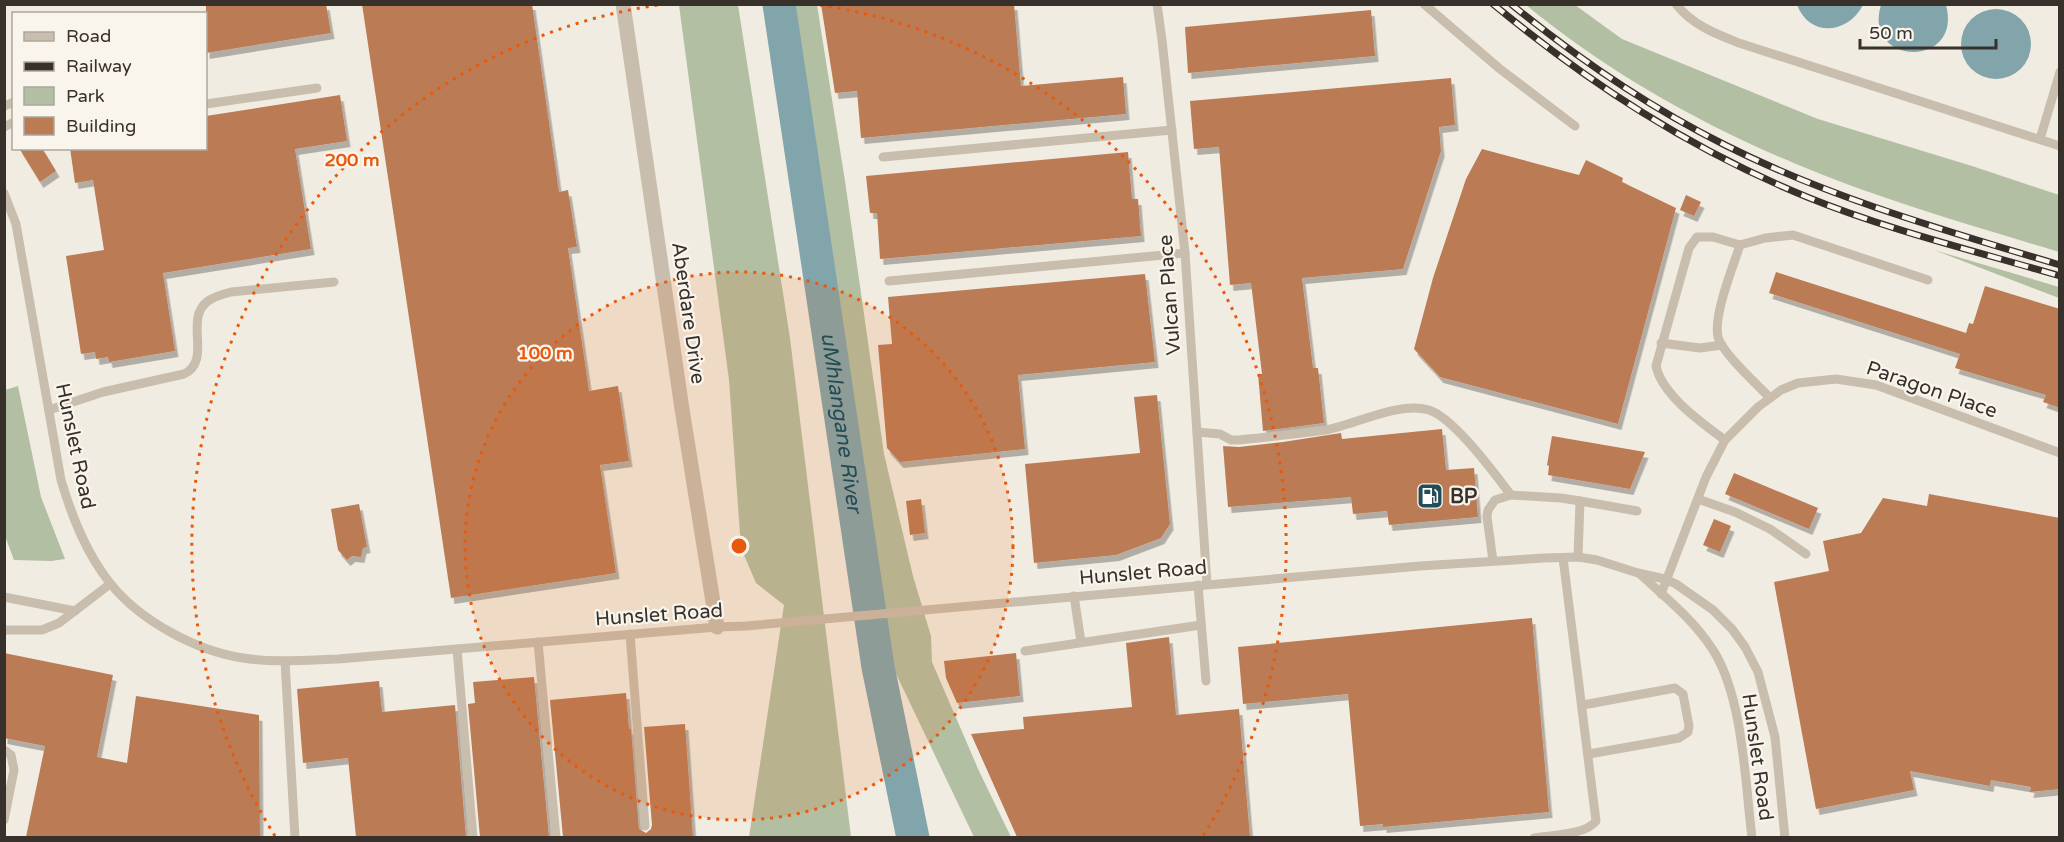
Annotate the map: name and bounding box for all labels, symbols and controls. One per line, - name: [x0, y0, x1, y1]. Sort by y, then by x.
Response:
- legend: [12, 12, 207, 150]
- scale bar: [1860, 12, 1996, 50]
- text: 50 m: [1869, 22, 1913, 44]
- text: Road: [66, 25, 111, 47]
- text: Railway: [66, 55, 132, 77]
- text: Park: [66, 85, 105, 107]
- text: Building: [66, 115, 136, 137]
- text: 200 m: [324, 149, 380, 171]
- street label: Vulcan Place: [1154, 234, 1186, 356]
- street label: Aberdare Drive: [666, 241, 710, 386]
- water label: uMhlangane River: [815, 331, 867, 517]
- text: 100 m: [517, 342, 573, 364]
- street label: Paragon Place: [1863, 356, 2000, 424]
- street label: Hunslet Road: [50, 381, 100, 511]
- fuel station icon: BP: [1415, 481, 1445, 511]
- place label: BP: [1450, 485, 1478, 509]
- centre of rings: [729, 536, 749, 556]
- street label: Hunslet Road: [1078, 555, 1208, 591]
- street label: Hunslet Road: [594, 599, 724, 631]
- street label: Hunslet Road: [1736, 692, 1778, 822]

